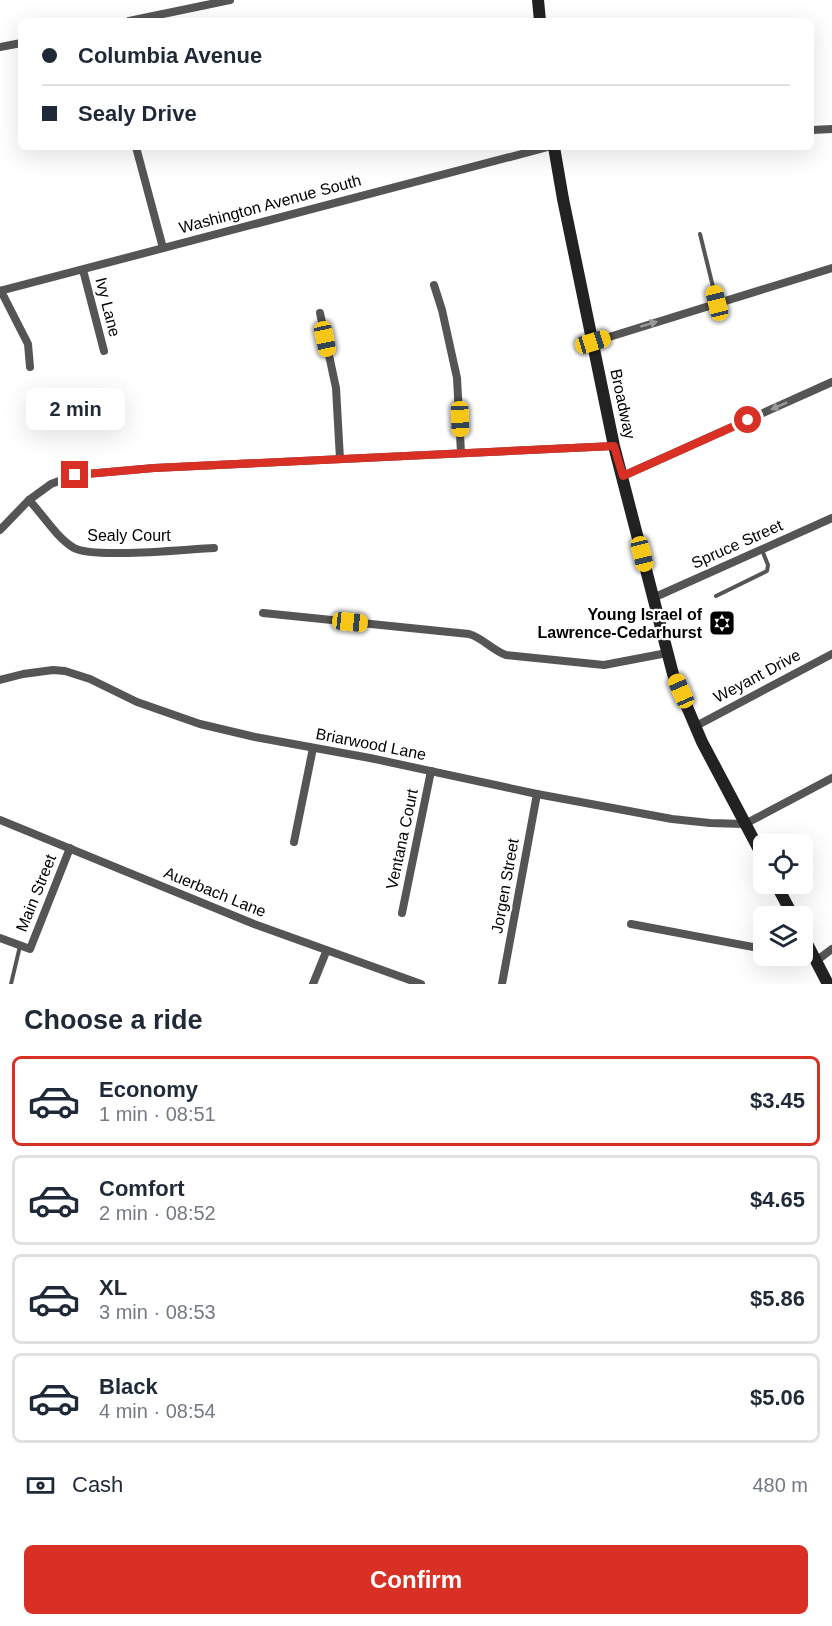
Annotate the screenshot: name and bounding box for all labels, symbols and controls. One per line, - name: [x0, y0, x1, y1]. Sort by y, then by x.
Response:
- text: Columbia Avenue: [78, 43, 262, 68]
- text: Sealy Drive: [78, 101, 197, 126]
- street label: Washington Avenue South: [177, 171, 363, 237]
- street label: Ivy Lane: [92, 276, 124, 338]
- car: [704, 283, 730, 323]
- one-way arrow: [640, 319, 658, 329]
- car: [312, 320, 338, 358]
- car: [573, 328, 613, 356]
- street label: Broadway: [607, 367, 639, 441]
- callout: 2 min: [26, 388, 124, 430]
- text: 2 min: [49, 398, 102, 420]
- car: [450, 401, 470, 437]
- one-way arrow: [770, 402, 787, 411]
- route start: [734, 406, 761, 433]
- route end: [61, 461, 88, 488]
- street label: Spruce Street: [689, 516, 786, 572]
- street label: Sealy Court: [87, 527, 171, 544]
- car: [629, 534, 655, 574]
- place label: Young Israel of Lawrence-Cedarhurst: [538, 606, 703, 641]
- synagogue icon: Young Israel of Lawrence-Cedarhurst: [707, 608, 737, 638]
- car: [331, 611, 369, 633]
- street label: Weyant Drive: [711, 646, 803, 706]
- car: [665, 671, 697, 711]
- street label: Briarwood Lane: [314, 725, 428, 763]
- street label: Ventana Court: [383, 787, 421, 891]
- map controls: [753, 834, 813, 966]
- button: locate: [753, 834, 813, 894]
- street label: Jorgen Street: [488, 837, 522, 935]
- street label: Main Street: [13, 851, 59, 934]
- street label: Auerbach Lane: [162, 864, 269, 920]
- button: layers: [753, 906, 813, 966]
- text: Choose a ride: [24, 1005, 203, 1035]
- icon: car: [27, 1074, 81, 1128]
- text: Economy: [99, 1077, 198, 1102]
- text: $3.45: [750, 1088, 805, 1113]
- text: 1 min · 08:51: [99, 1103, 216, 1125]
- icon: car: [27, 1173, 81, 1227]
- text: Comfort: [99, 1176, 185, 1201]
- text: $4.65: [750, 1187, 805, 1212]
- text: 2 min · 08:52: [99, 1202, 216, 1224]
- icon: car: [27, 1272, 81, 1326]
- text: XL: [99, 1275, 127, 1300]
- text: $5.86: [750, 1286, 805, 1311]
- text: 3 min · 08:53: [99, 1301, 216, 1323]
- icon: car: [27, 1371, 81, 1425]
- text: Black: [99, 1374, 158, 1399]
- text: $5.06: [750, 1385, 805, 1410]
- text: 4 min · 08:54: [99, 1400, 216, 1422]
- icon: cash: [24, 1469, 57, 1502]
- text: Cash: [72, 1472, 123, 1497]
- text: 480 m: [752, 1474, 808, 1496]
- button: Confirm: [24, 1545, 808, 1614]

